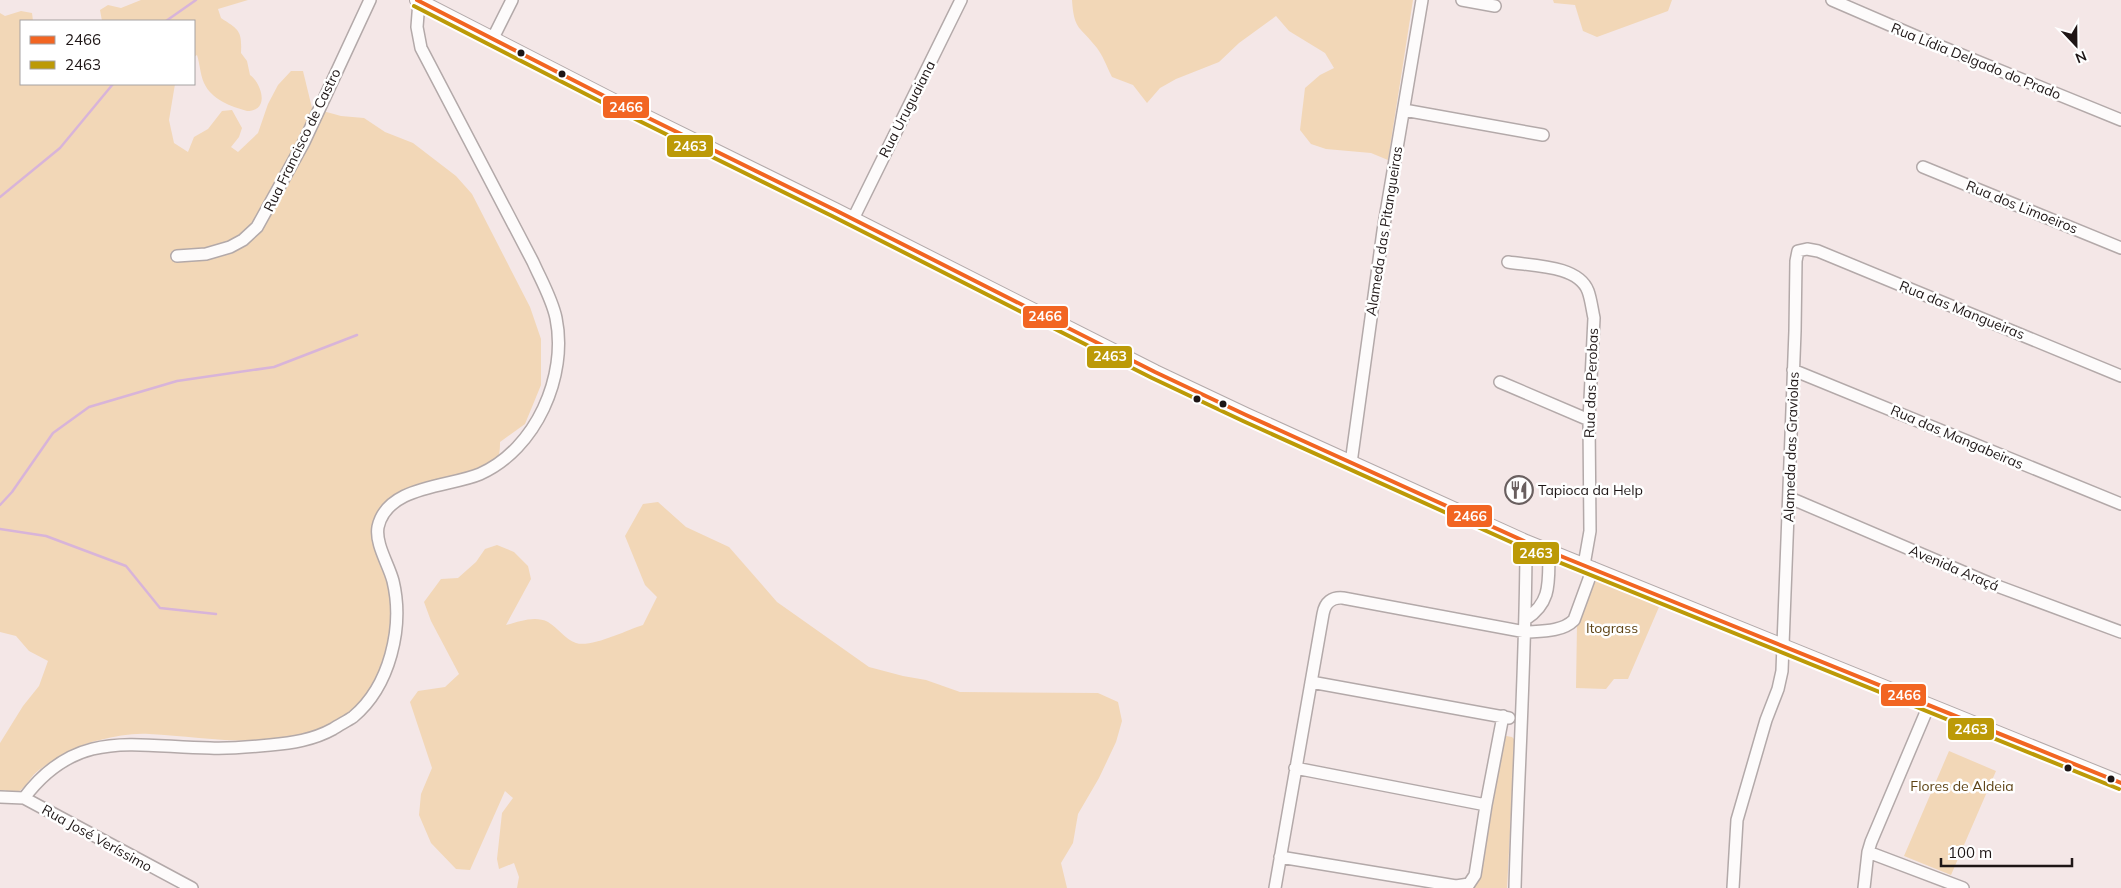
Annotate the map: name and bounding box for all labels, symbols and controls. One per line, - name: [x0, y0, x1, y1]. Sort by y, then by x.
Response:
- street label: Rua Lídia Delgado do Prado: [1888, 19, 2064, 103]
- legend: [20, 20, 195, 85]
- north arrow: [2051, 20, 2101, 70]
- text: 2466: [65, 30, 101, 49]
- text: N: [2073, 47, 2089, 67]
- unlabelled marker: [516, 48, 526, 58]
- text: 2463: [65, 55, 101, 74]
- street label: Rua Uruguaiana: [875, 57, 939, 161]
- street label: Rua Francisco de Castro: [260, 66, 345, 214]
- unlabelled marker: [557, 69, 567, 79]
- line badge: 2466: [602, 95, 650, 119]
- text: 2466: [609, 98, 643, 116]
- line badge: 2463: [666, 134, 714, 158]
- text: 2463: [673, 137, 707, 155]
- street label: Alameda das Pitangueiras: [1362, 145, 1406, 317]
- street label: Rua dos Limoeiros: [1963, 176, 2081, 238]
- street label: Rua das Mangueiras: [1897, 277, 2027, 343]
- line badge: 2466: [1022, 305, 1069, 329]
- text: 2466: [1028, 307, 1062, 325]
- street label: Rua das Perobas: [1580, 327, 1602, 438]
- line badge: 2463: [1086, 345, 1133, 369]
- text: 2463: [1093, 347, 1127, 365]
- street label: Alameda das Graviolas: [1779, 371, 1803, 523]
- unlabelled marker: [1192, 394, 1202, 404]
- unlabelled marker: [1218, 399, 1228, 409]
- street label: Rua das Mangabeiras: [1888, 401, 2026, 473]
- restaurant icon: Tapioca da Help: [1504, 475, 1534, 505]
- place label: Tapioca da Help: [1538, 481, 1643, 499]
- line badge: 2466: [1446, 504, 1493, 528]
- text: 2466: [1453, 507, 1487, 525]
- line badge: 2463: [1512, 541, 1560, 565]
- street label: Avenida Araçá: [1906, 541, 2002, 595]
- text: 2463: [1519, 544, 1553, 562]
- park label: Itograss: [1586, 619, 1638, 637]
- line badge: 2466: [1880, 683, 1927, 707]
- text: 2466: [1887, 686, 1921, 704]
- line badge: 2463: [1947, 717, 1995, 741]
- text: 2463: [1954, 720, 1988, 738]
- unlabelled marker: [2063, 763, 2073, 773]
- unlabelled marker: [2106, 774, 2116, 784]
- park label: Flores de Aldeia: [1910, 777, 2014, 795]
- street label: Rua José Veríssimo: [39, 800, 155, 876]
- scale bar: [1941, 836, 2072, 868]
- text: 100 m: [1948, 843, 1992, 862]

